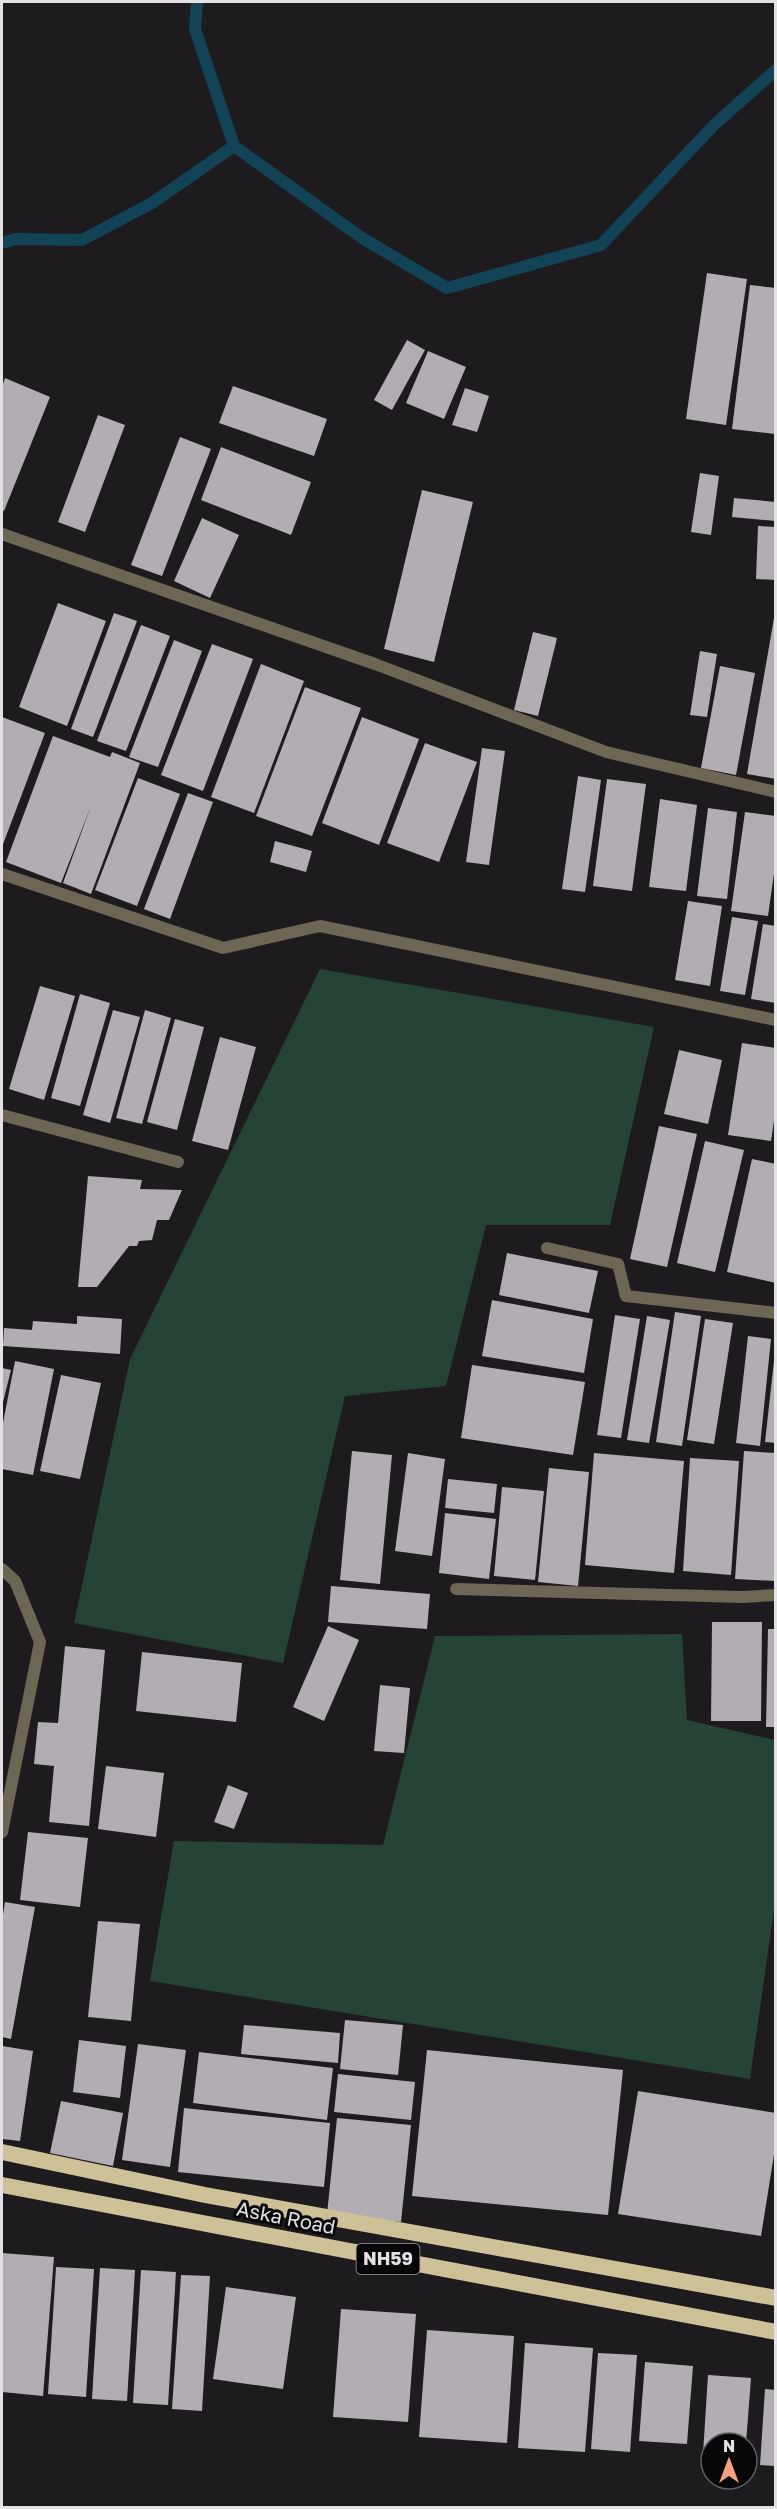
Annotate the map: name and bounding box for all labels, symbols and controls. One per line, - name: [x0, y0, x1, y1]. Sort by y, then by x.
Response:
- street label: Aska Road: [235, 2196, 338, 2238]
- road number: NH59: [356, 2244, 420, 2274]
- north arrow: [699, 2431, 759, 2491]
- text: N: [723, 2436, 735, 2456]

